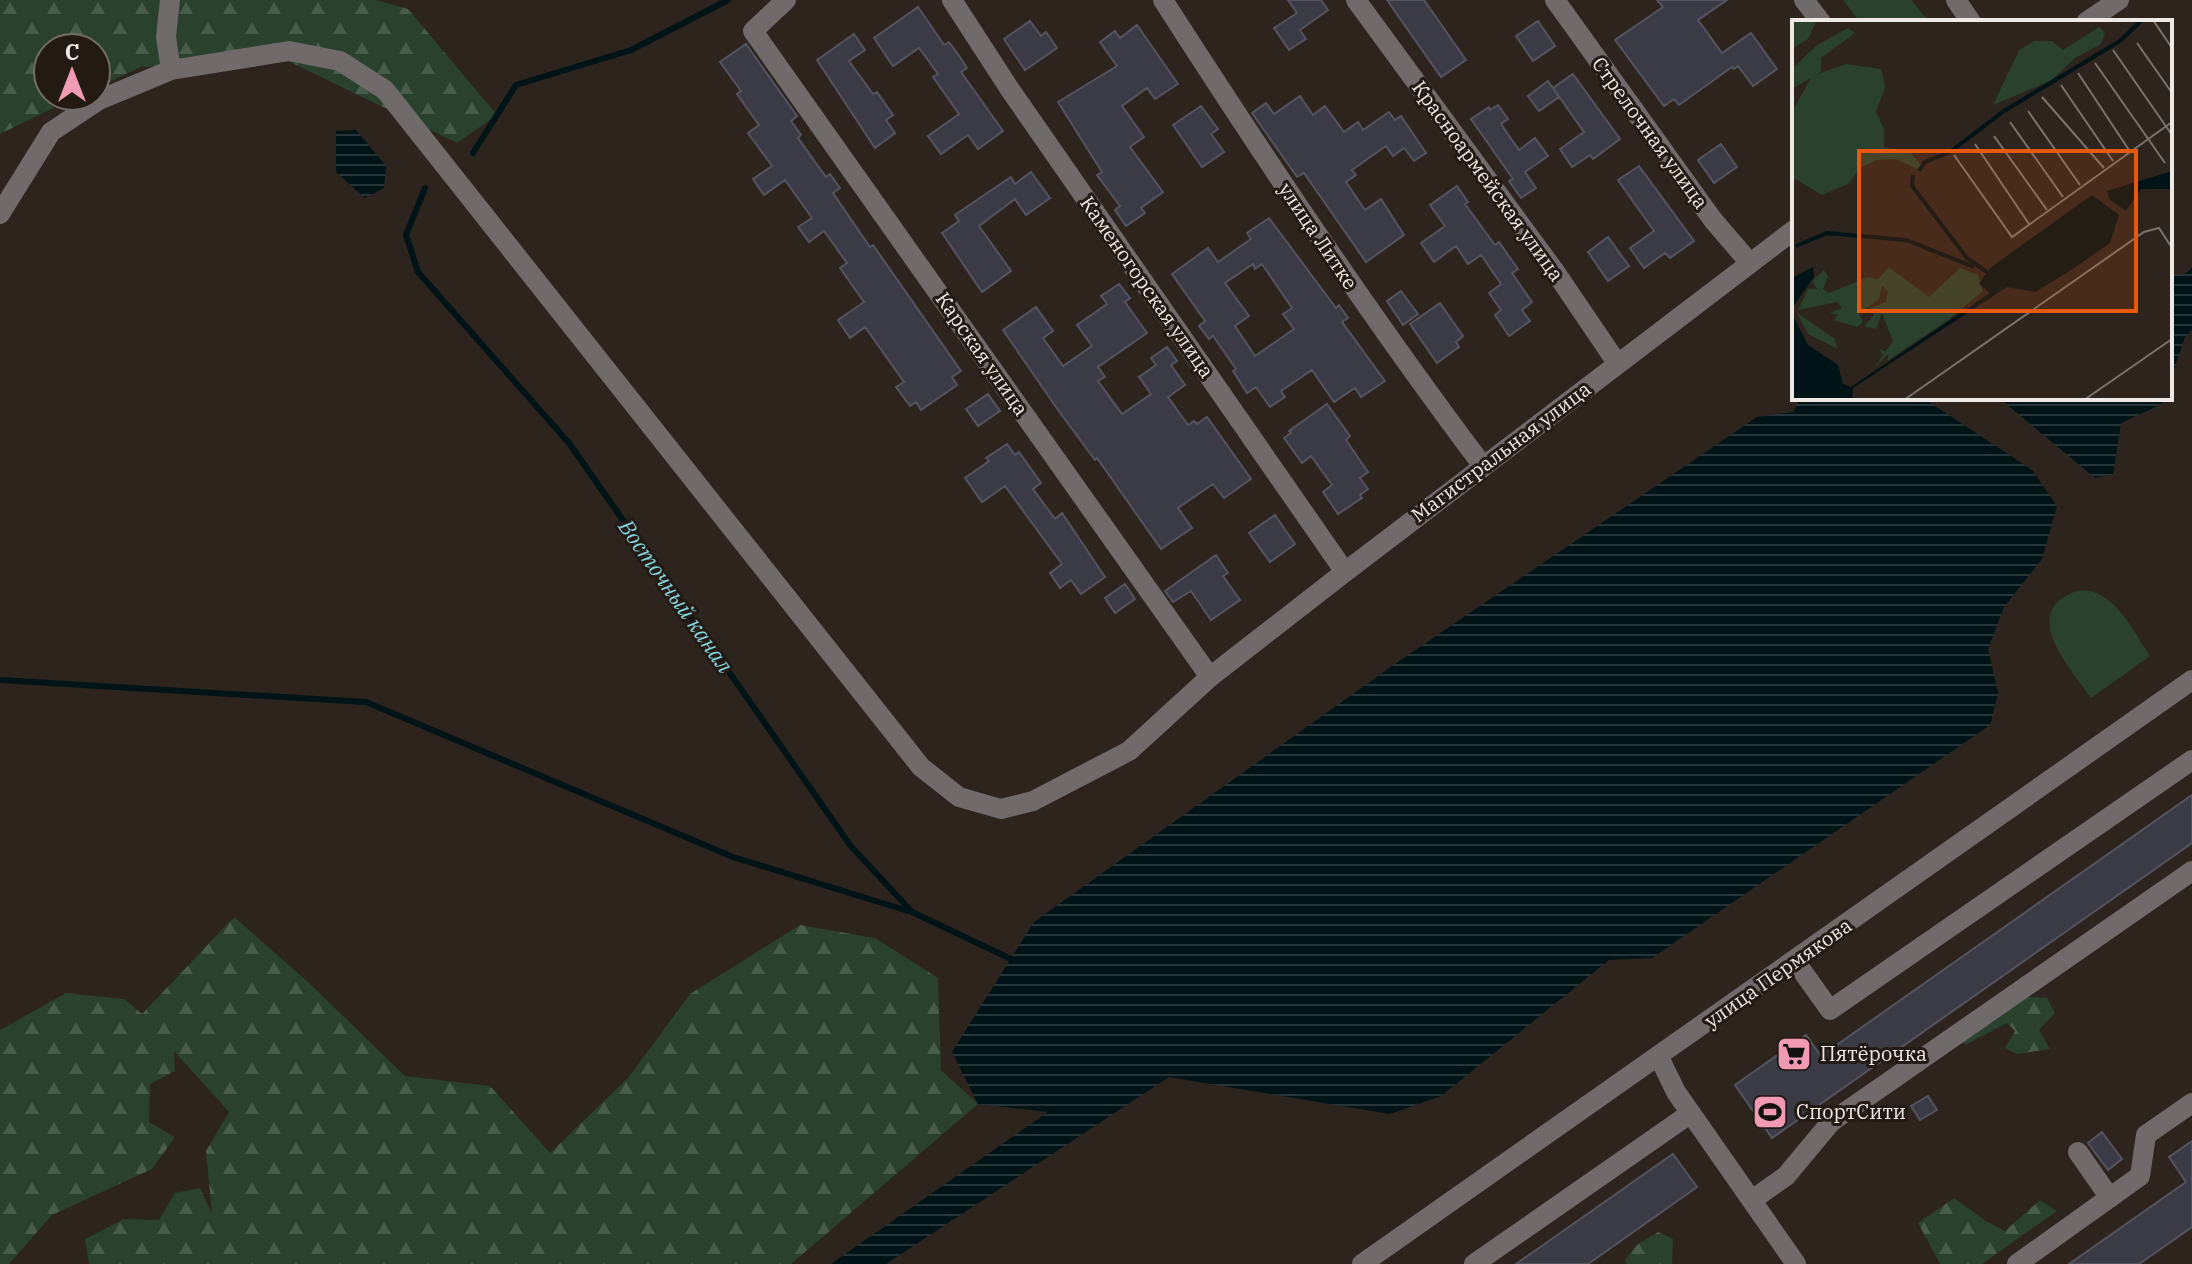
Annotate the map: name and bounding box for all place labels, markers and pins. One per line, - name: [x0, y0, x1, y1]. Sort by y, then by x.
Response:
- supermarket icon: Пятёрочка: [1775, 1035, 1813, 1073]
- place label: Пятёрочка: [1820, 1040, 1927, 1067]
- sports icon: СпортСити: [1751, 1093, 1789, 1131]
- place label: СпортСити: [1796, 1098, 1906, 1125]

